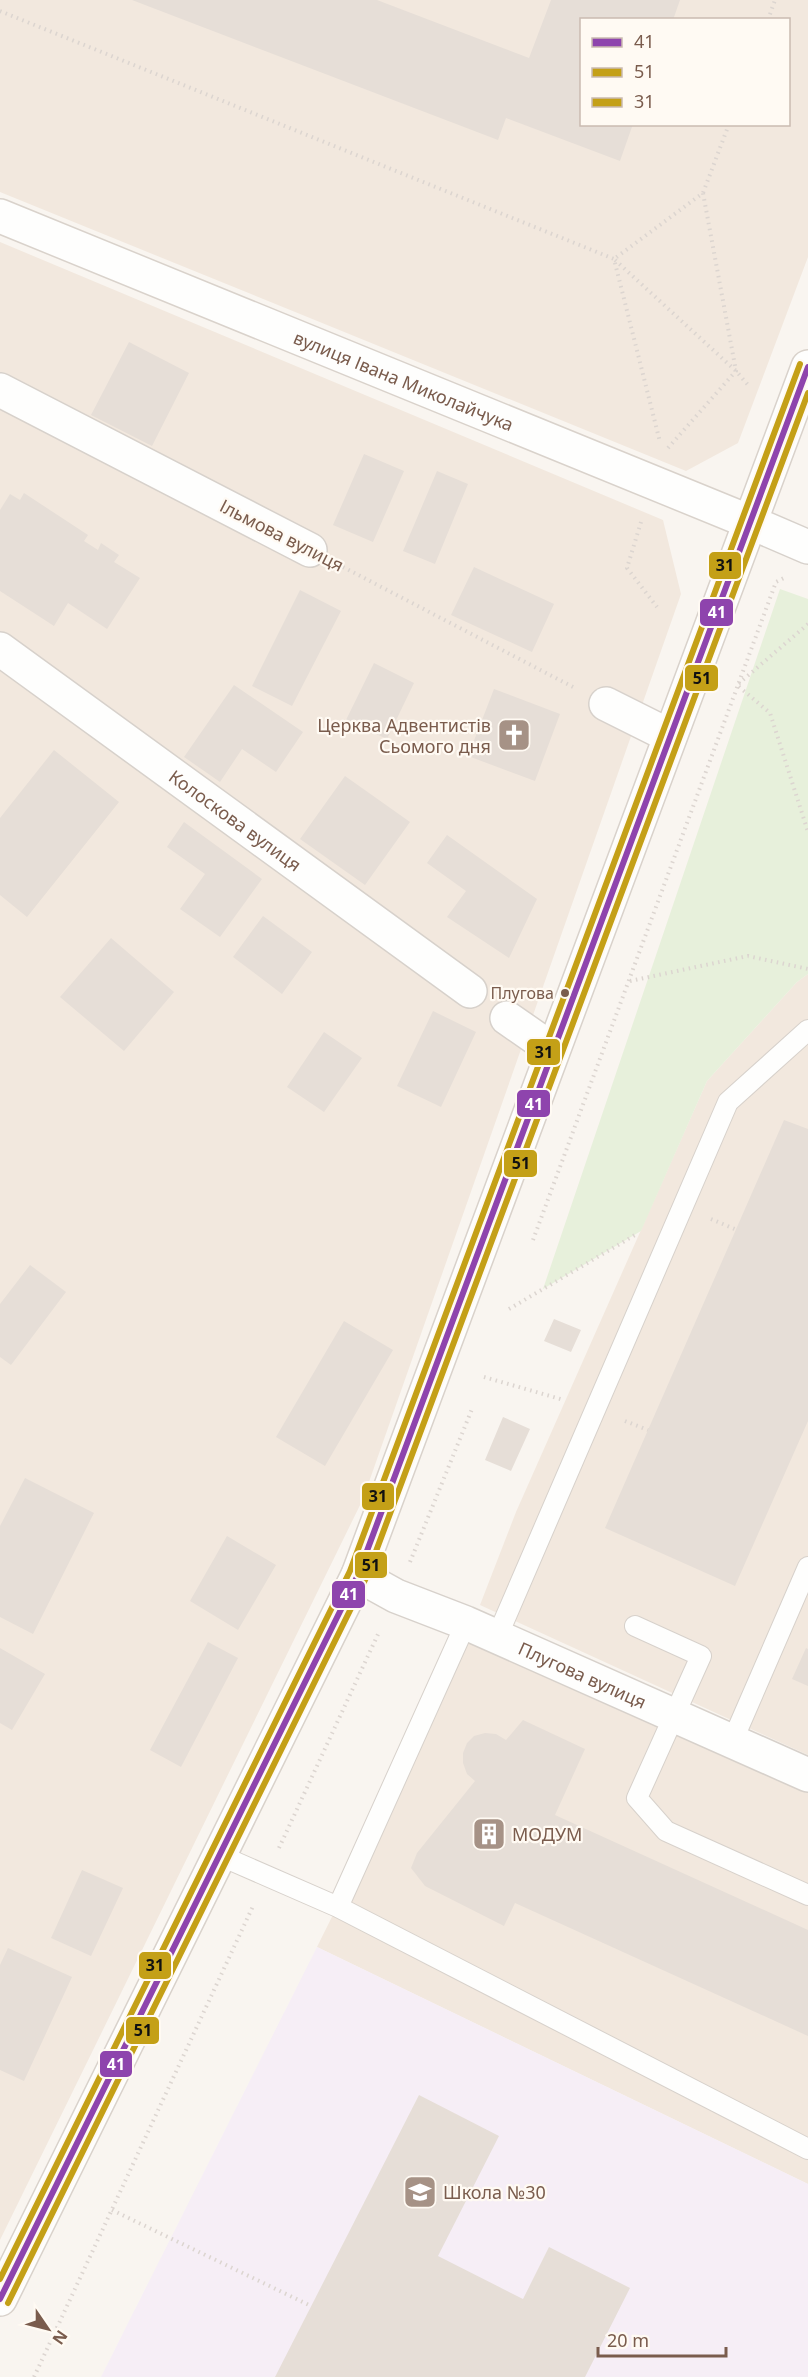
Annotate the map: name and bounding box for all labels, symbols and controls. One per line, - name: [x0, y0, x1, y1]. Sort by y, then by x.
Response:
- legend: [580, 18, 790, 126]
- text: 41: [634, 29, 655, 53]
- text: 51: [634, 59, 655, 83]
- text: 31: [634, 89, 655, 113]
- street label: вулиця Івана Миколайчука: [290, 325, 517, 436]
- street label: Ільмова вулиця: [216, 493, 348, 577]
- line badge: 31: [708, 551, 742, 580]
- text: 31: [716, 554, 734, 576]
- line badge: 41: [699, 598, 734, 627]
- text: 41: [708, 601, 726, 623]
- line badge: 51: [684, 664, 719, 692]
- text: 51: [693, 667, 711, 689]
- place label: Церква Адвентистів Сьомого дня: [317, 713, 491, 758]
- church icon: Церква Адвентистів Сьомого дня: [496, 717, 532, 753]
- street label: Колоскова вулиця: [164, 764, 306, 876]
- place label: Плугова: [490, 982, 554, 1004]
- marker: Плугова: [559, 987, 571, 999]
- line badge: 31: [526, 1038, 561, 1066]
- text: 31: [535, 1041, 553, 1063]
- line badge: 41: [516, 1089, 551, 1118]
- text: 41: [525, 1093, 543, 1115]
- line badge: 51: [503, 1149, 538, 1178]
- text: 51: [512, 1152, 530, 1174]
- line badge: 31: [361, 1482, 395, 1511]
- text: 31: [369, 1485, 387, 1507]
- line badge: 51: [354, 1551, 388, 1579]
- text: 51: [362, 1554, 380, 1576]
- line badge: 41: [331, 1580, 366, 1609]
- text: 41: [340, 1583, 358, 1605]
- street label: Плугова вулиця: [515, 1636, 650, 1714]
- building icon: МОДУМ: [471, 1816, 507, 1852]
- place label: МОДУМ: [512, 1822, 582, 1846]
- line badge: 31: [138, 1951, 172, 1980]
- text: 31: [146, 1954, 164, 1976]
- line badge: 51: [125, 2016, 160, 2045]
- text: 51: [134, 2019, 152, 2041]
- line badge: 41: [99, 2050, 133, 2078]
- text: 41: [107, 2053, 125, 2075]
- school or university icon: Школа №30: [402, 2174, 438, 2210]
- place label: Школа №30: [443, 2180, 546, 2204]
- north arrow: [18, 2299, 78, 2359]
- scale bar: [598, 2320, 726, 2358]
- text: N: [48, 2326, 73, 2349]
- text: 20 m: [607, 2328, 649, 2352]

